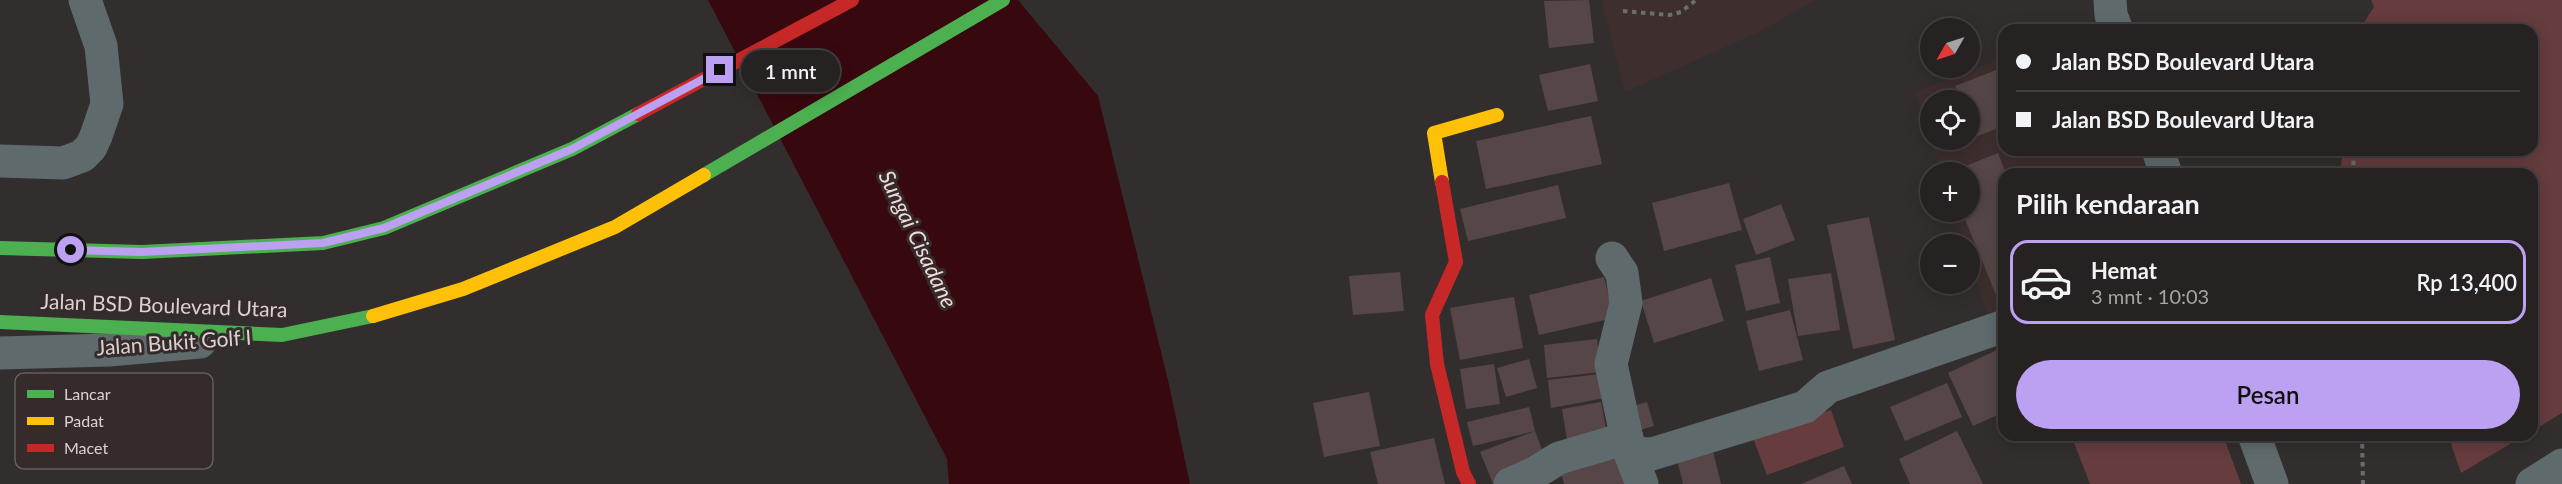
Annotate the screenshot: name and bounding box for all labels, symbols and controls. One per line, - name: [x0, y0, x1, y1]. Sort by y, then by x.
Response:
- north arrow: [1920, 18, 1980, 78]
- map controls: [1920, 18, 1980, 294]
- text: Jalan BSD Boulevard Utara: [2052, 48, 2314, 75]
- callout: 1 mnt: [741, 49, 840, 91]
- route end: [706, 56, 733, 83]
- text: 1 mnt: [765, 59, 816, 83]
- button: locate: [1920, 90, 1980, 150]
- text: Jalan BSD Boulevard Utara: [2052, 106, 2314, 133]
- button: +: [1920, 162, 1980, 222]
- water label: Sungai Cisadane: [873, 165, 963, 312]
- text: Pilih kendaraan: [2016, 187, 2200, 220]
- button: −: [1920, 234, 1980, 294]
- route start: [57, 236, 84, 263]
- icon: car: [2019, 255, 2073, 309]
- text: Hemat: [2091, 257, 2157, 284]
- text: Rp 13,400: [2416, 269, 2517, 296]
- text: 3 mnt · 10:03: [2091, 284, 2209, 308]
- street label: Jalan BSD Boulevard Utara: [40, 288, 288, 321]
- street label: Jalan Bukit Golf I: [96, 324, 252, 359]
- button: Pesan: [2016, 360, 2520, 429]
- legend: [15, 373, 213, 469]
- text: Lancar: [64, 384, 111, 403]
- text: Padat: [64, 411, 104, 430]
- text: Macet: [64, 438, 108, 457]

